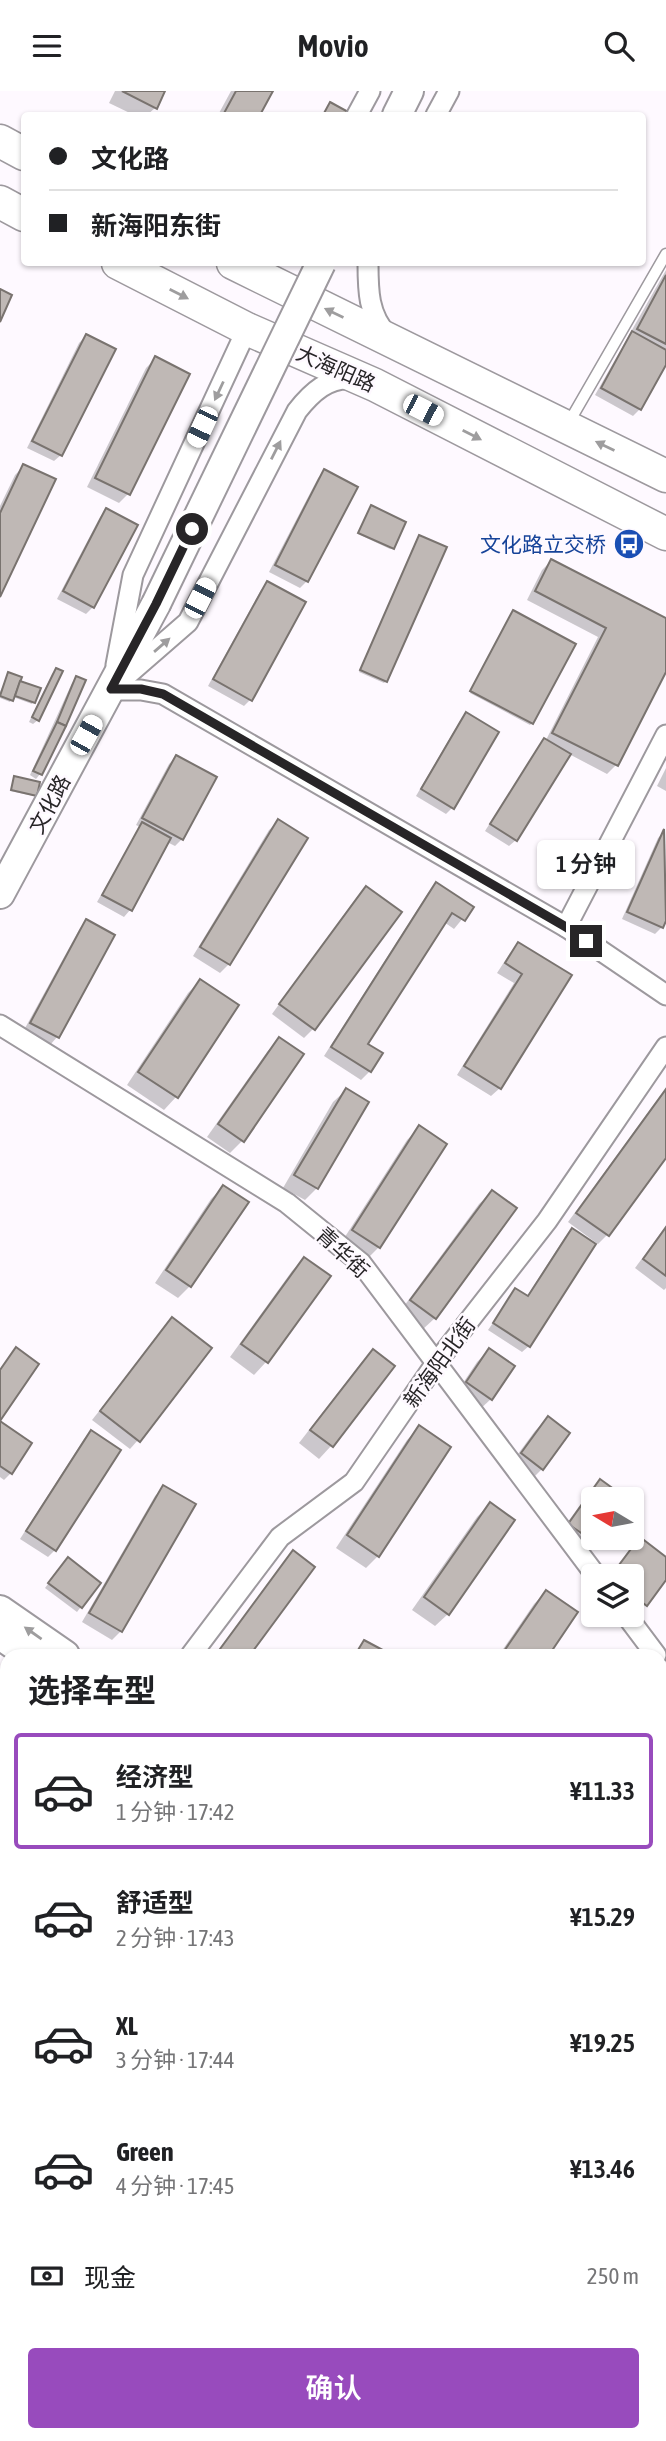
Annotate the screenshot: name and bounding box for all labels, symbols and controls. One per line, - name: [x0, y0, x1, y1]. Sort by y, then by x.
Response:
- icon: menu: [28, 27, 66, 65]
- text: Movio: [297, 27, 369, 64]
- icon: search: [600, 27, 638, 65]
- text: 文化路: [91, 144, 169, 174]
- text: 新海阳东街: [91, 211, 221, 241]
- one-way arrow: [169, 287, 189, 299]
- one-way arrow: [324, 307, 344, 319]
- street label: 大海阳路: [293, 340, 379, 396]
- one-way arrow: [213, 381, 224, 401]
- car: [400, 391, 447, 429]
- car: [184, 404, 221, 450]
- one-way arrow: [462, 429, 482, 440]
- one-way arrow: [271, 440, 282, 460]
- one-way arrow: [594, 440, 615, 451]
- route start: [176, 513, 208, 545]
- bus stop icon: 文化路立交桥: [612, 527, 646, 561]
- place label: 文化路立交桥: [480, 532, 606, 556]
- car: [182, 575, 219, 621]
- one-way arrow: [153, 637, 170, 653]
- car: [67, 712, 106, 758]
- street label: 文化路: [24, 771, 74, 837]
- callout: 1 分钟: [537, 839, 635, 889]
- text: 1 分钟: [556, 851, 616, 877]
- route end: [570, 925, 602, 957]
- street label: 青华街: [312, 1222, 374, 1282]
- street label: 新海阳北街: [398, 1312, 480, 1412]
- north arrow: [581, 1487, 644, 1551]
- map controls: [581, 1487, 644, 1627]
- button: layers: [581, 1564, 644, 1627]
- one-way arrow: [24, 1626, 42, 1640]
- text: 选择车型: [28, 1672, 156, 1709]
- icon: car: [32, 1760, 95, 1823]
- text: 经济型: [116, 1762, 194, 1792]
- text: ¥11.33: [570, 1776, 635, 1806]
- text: 1 分钟 · 17:42: [116, 1799, 235, 1825]
- icon: car: [32, 1886, 95, 1949]
- text: 舒适型: [116, 1888, 194, 1918]
- text: ¥15.29: [570, 1902, 635, 1932]
- text: 2 分钟 · 17:43: [116, 1925, 235, 1951]
- text: XL: [116, 2011, 138, 2041]
- icon: car: [32, 2012, 95, 2075]
- text: ¥19.25: [570, 2028, 635, 2058]
- text: 3 分钟 · 17:44: [116, 2047, 235, 2073]
- text: Green: [116, 2137, 174, 2167]
- icon: car: [32, 2138, 95, 2201]
- text: ¥13.46: [570, 2154, 635, 2184]
- text: 4 分钟 · 17:45: [116, 2173, 235, 2199]
- icon: cash: [28, 2257, 66, 2295]
- text: 现金: [84, 2263, 136, 2293]
- text: 250 m: [587, 2263, 639, 2289]
- button: 确认: [28, 2348, 639, 2428]

